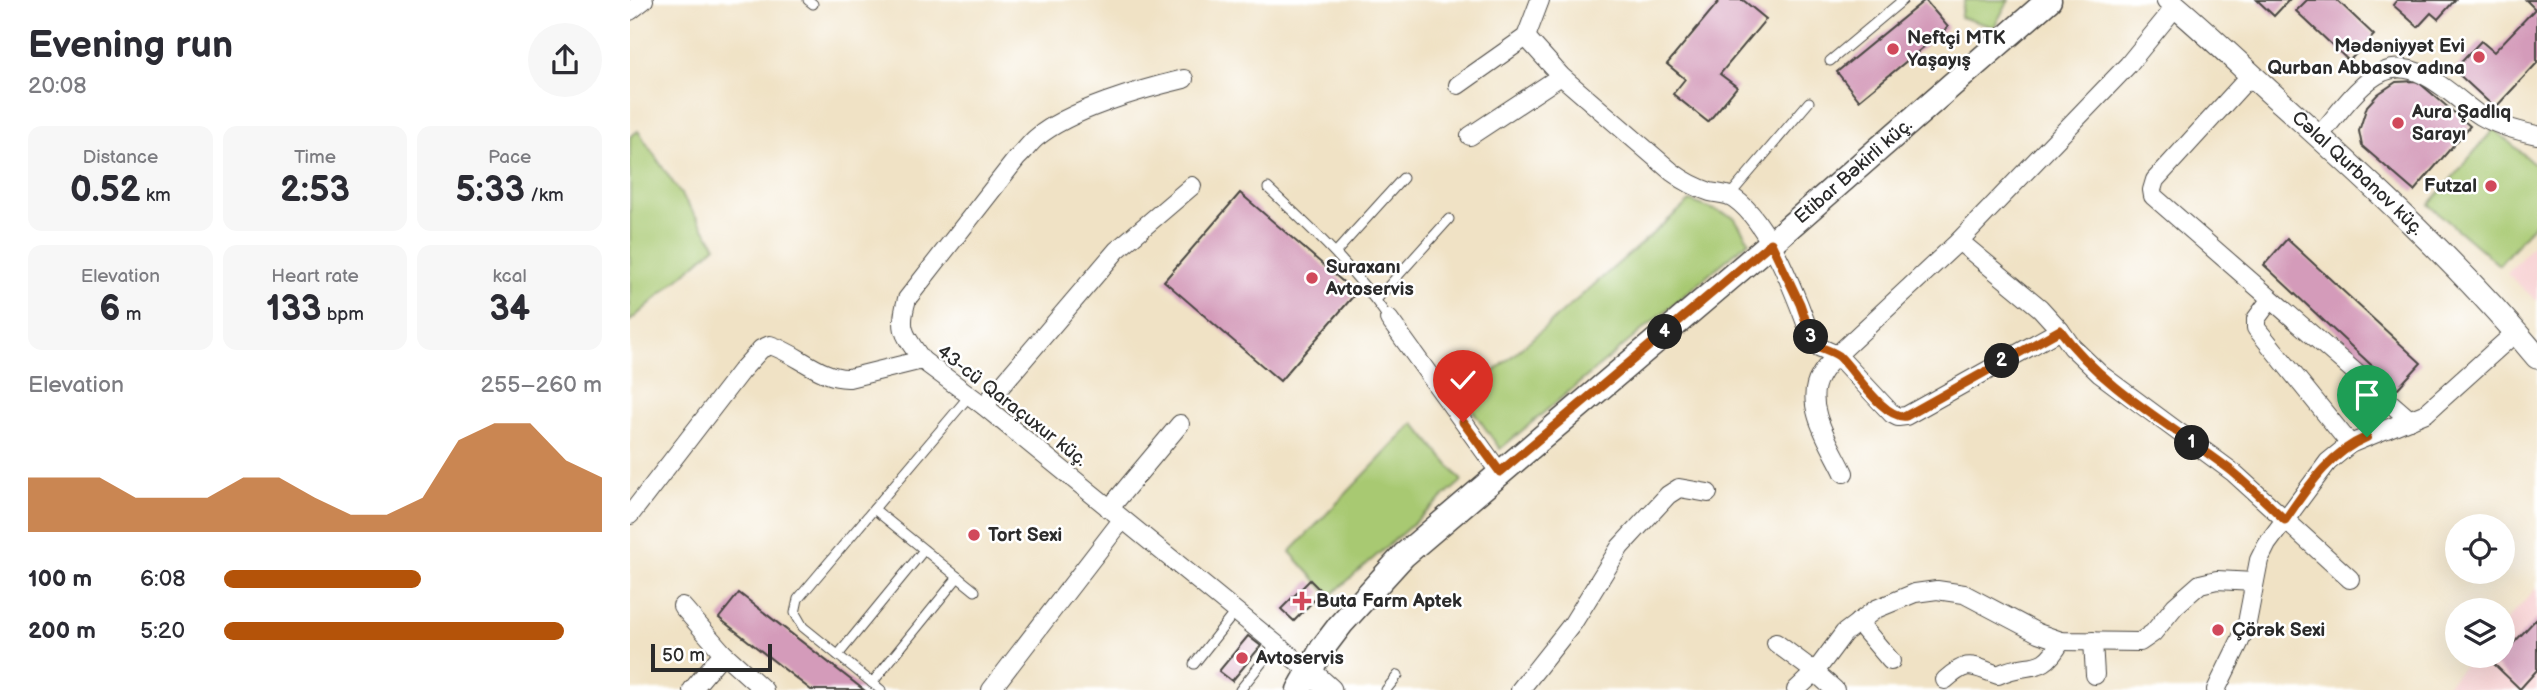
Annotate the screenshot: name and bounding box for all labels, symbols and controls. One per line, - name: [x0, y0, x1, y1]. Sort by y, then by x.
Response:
- text: Evening run: [28, 23, 233, 68]
- button: share: [528, 23, 602, 97]
- place label: Neftçi MTK Yaşayış: [1907, 27, 2006, 72]
- place label: Mədəniyyət Evi Qurban Abbasov adına: [2267, 35, 2465, 80]
- marker: Neftçi MTK Yaşayış: [1885, 41, 1901, 57]
- marker: Mədəniyyət Evi Qurban Abbasov adına: [2471, 49, 2487, 65]
- text: 20:08: [28, 72, 87, 100]
- place label: Aura Şadlıq Sarayı: [2411, 101, 2511, 146]
- street label: Cəlal Qurbanov küç.: [2287, 106, 2429, 240]
- street label: Etibar Bəkirli küç.: [1790, 113, 1917, 229]
- marker: Aura Şadlıq Sarayı: [2390, 115, 2406, 131]
- text: Distance: [82, 146, 158, 169]
- text: Time: [294, 146, 336, 169]
- text: Pace: [488, 146, 531, 169]
- text: 0.52: [70, 169, 141, 212]
- text: 2:53: [280, 169, 350, 212]
- text: 5:33: [456, 169, 525, 212]
- place label: Futzal: [2424, 175, 2477, 198]
- marker: Futzal: [2483, 178, 2499, 194]
- text: km: [141, 184, 171, 207]
- text: /km: [525, 184, 564, 207]
- place label: Suraxanı Avtoservis: [1325, 256, 1414, 301]
- text: Elevation: [81, 265, 160, 288]
- text: Heart rate: [271, 265, 359, 288]
- text: kcal: [493, 265, 527, 288]
- marker: Suraxanı Avtoservis: [1304, 270, 1320, 286]
- text: 6: [99, 288, 121, 331]
- text: 133: [266, 288, 322, 331]
- text: 34: [489, 288, 530, 331]
- text: m: [121, 303, 141, 326]
- text: bpm: [322, 303, 364, 326]
- pin: 4: [1648, 314, 1682, 350]
- text: 4: [1659, 320, 1670, 343]
- pin: 3: [1794, 320, 1828, 354]
- text: 3: [1805, 325, 1816, 348]
- street label: 43-cü Qaraçuxur küç.: [932, 340, 1092, 472]
- pin: 2: [1984, 344, 2020, 378]
- text: 2: [1996, 349, 2007, 372]
- pin: [1433, 350, 1493, 422]
- icon: check: [1444, 361, 1482, 399]
- pin: [2337, 365, 2397, 437]
- text: Elevation: [28, 371, 124, 399]
- text: 255–260 m: [481, 371, 602, 399]
- icon: arrive: [2348, 376, 2386, 414]
- pin: 1: [2174, 426, 2210, 460]
- text: 1: [2188, 431, 2196, 454]
- map controls: [2445, 514, 2515, 668]
- button: locate: [2445, 514, 2515, 584]
- place label: Tort Sexi: [988, 524, 1062, 547]
- marker: Tort Sexi: [966, 527, 982, 543]
- text: 100 m: [28, 565, 92, 593]
- text: 6:08: [140, 565, 186, 593]
- place label: Buta Farm Aptek: [1316, 590, 1462, 613]
- marker: Buta Farm Aptek: [1294, 593, 1310, 609]
- button: layers: [2445, 598, 2515, 668]
- text: 200 m: [28, 617, 96, 645]
- text: 5:20: [140, 617, 185, 645]
- place label: Çörək Sexi: [2232, 619, 2325, 642]
- marker: Çörək Sexi: [2210, 622, 2226, 638]
- scale bar: [651, 641, 772, 673]
- text: 50 m: [662, 644, 705, 667]
- place label: Avtoservis: [1255, 647, 1344, 670]
- marker: Avtoservis: [1234, 650, 1250, 666]

